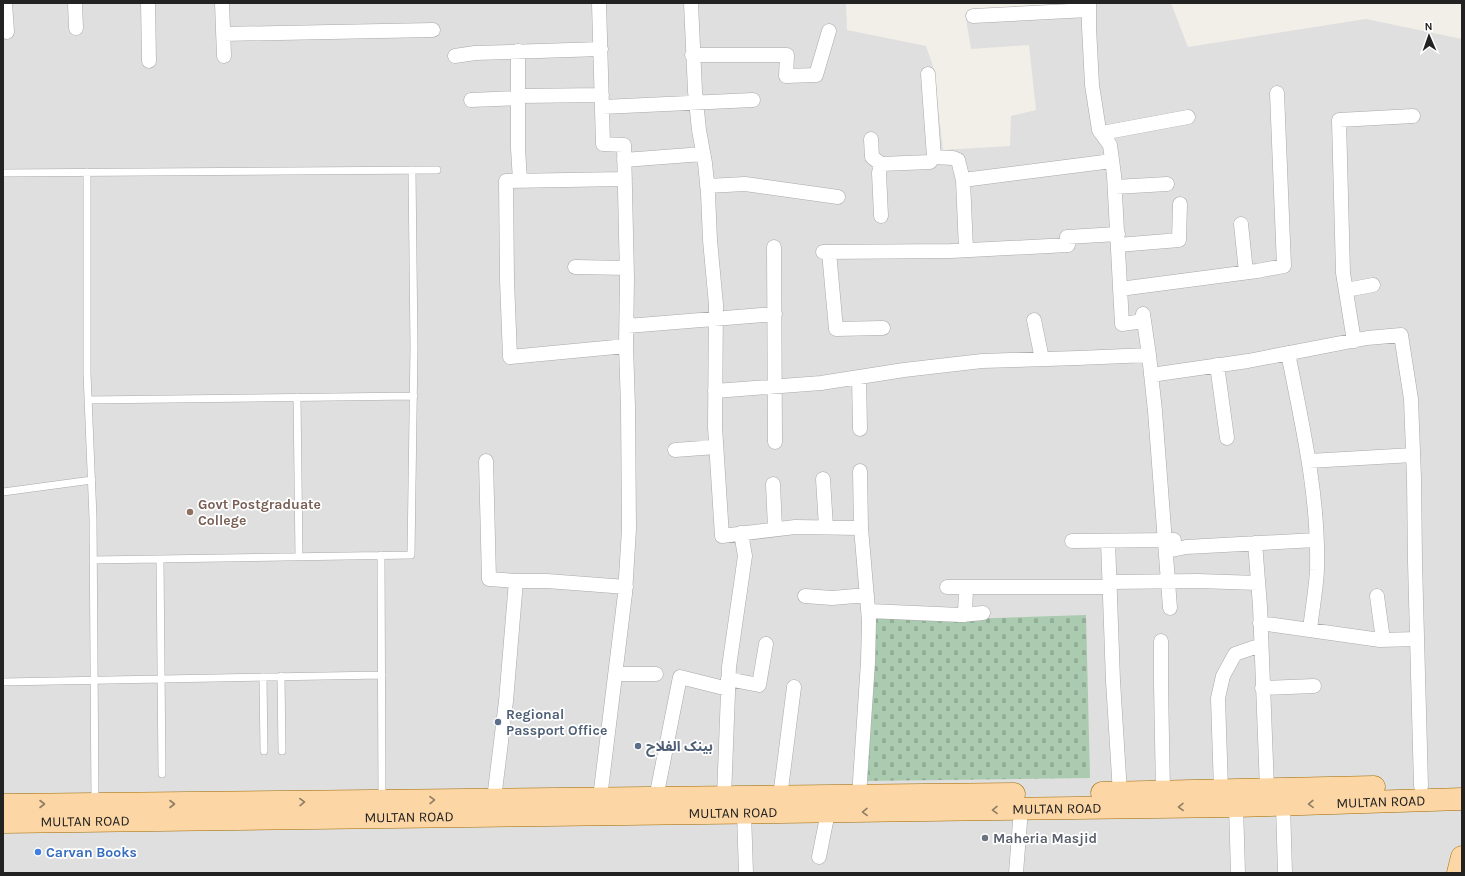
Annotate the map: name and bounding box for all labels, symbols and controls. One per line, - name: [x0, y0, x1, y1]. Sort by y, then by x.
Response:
- north arrow: [1409, 16, 1449, 56]
- text: N: [1424, 20, 1433, 33]
- place label: Govt Postgraduate College: [198, 496, 321, 529]
- marker: Govt Postgraduate College: [185, 507, 195, 517]
- place label: Regional Passport Office: [506, 706, 607, 739]
- marker: Regional Passport Office: [493, 717, 503, 727]
- place label: بینک الفلاح: [646, 738, 713, 757]
- marker: بینک الفلاح: [633, 741, 643, 751]
- street label: MULTAN ROAD: [1336, 792, 1426, 812]
- one-way arrow: [429, 796, 435, 804]
- one-way arrow: [299, 798, 305, 806]
- one-way arrow: [39, 800, 45, 809]
- one-way arrow: [169, 800, 175, 808]
- street label: MULTAN ROAD: [1012, 800, 1102, 818]
- one-way arrow: [1308, 800, 1314, 808]
- one-way arrow: [1178, 803, 1184, 811]
- street label: MULTAN ROAD: [688, 804, 778, 822]
- one-way arrow: [992, 806, 998, 814]
- one-way arrow: [862, 807, 868, 816]
- street label: MULTAN ROAD: [364, 808, 454, 826]
- street label: MULTAN ROAD: [40, 812, 130, 831]
- place label: Maheria Masjid: [993, 830, 1097, 847]
- marker: Maheria Masjid: [980, 833, 990, 843]
- place label: Carvan Books: [46, 844, 137, 861]
- marker: Carvan Books: [33, 847, 43, 857]

